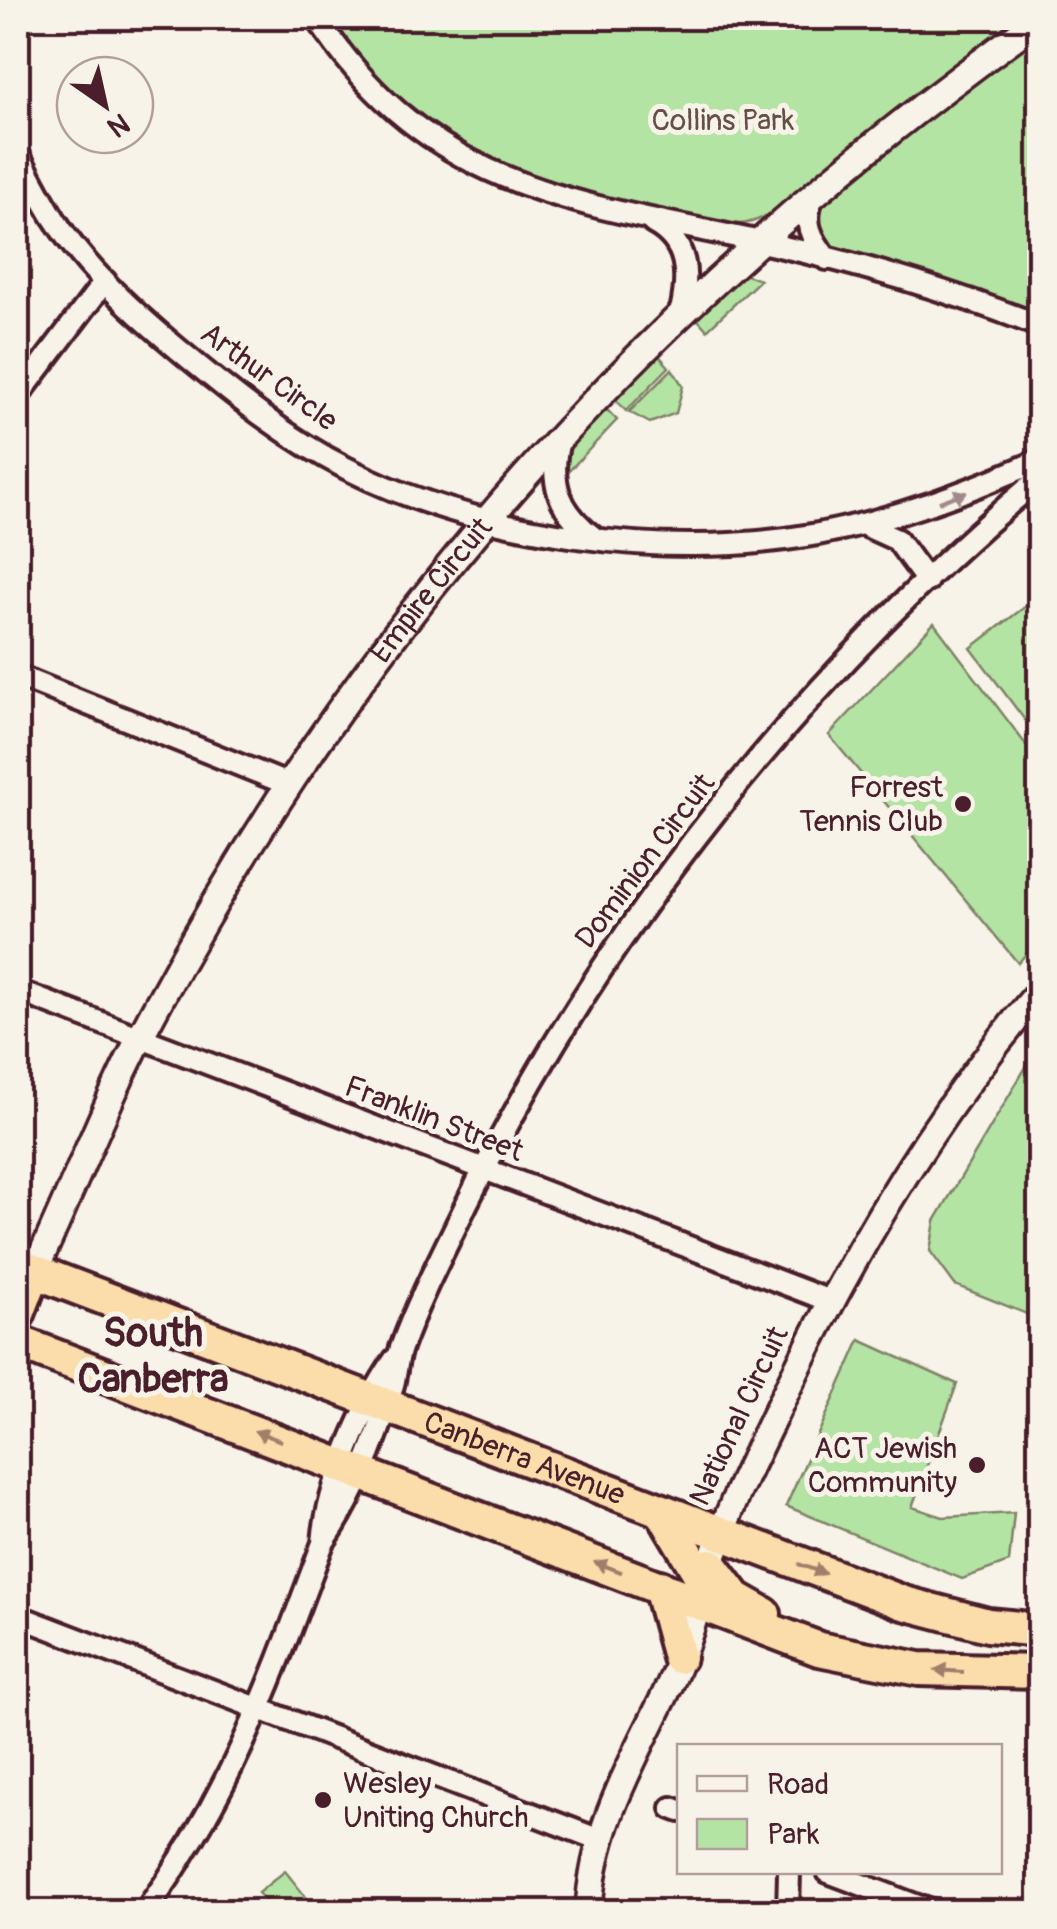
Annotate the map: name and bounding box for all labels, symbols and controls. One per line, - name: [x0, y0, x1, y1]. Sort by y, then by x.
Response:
- north arrow: [55, 55, 155, 155]
- park label: Collins Park: [652, 102, 795, 139]
- text: N: [101, 105, 136, 144]
- street label: Arthur Circle: [193, 315, 345, 439]
- one-way arrow: [938, 489, 968, 504]
- street label: Empire Circuit: [362, 509, 501, 670]
- street label: Dominion Circuit: [567, 765, 723, 956]
- place label: Forrest Tennis Club: [799, 769, 944, 840]
- marker: Forrest Tennis Club: [952, 793, 974, 815]
- street label: Franklin Street: [339, 1068, 529, 1170]
- district label: South Canberra: [77, 1309, 229, 1404]
- street label: National Circuit: [681, 1320, 797, 1511]
- street label: Canberra Avenue: [419, 1403, 630, 1513]
- one-way arrow: [253, 1428, 283, 1444]
- place label: ACT Jewish Community: [808, 1430, 957, 1501]
- marker: ACT Jewish Community: [966, 1454, 988, 1476]
- one-way arrow: [593, 1559, 623, 1574]
- one-way arrow: [797, 1562, 827, 1578]
- one-way arrow: [933, 1663, 965, 1679]
- legend: [677, 1744, 1002, 1874]
- place label: Wesley Uniting Church: [343, 1765, 529, 1836]
- text: Road: [767, 1766, 829, 1803]
- marker: Wesley Uniting Church: [312, 1789, 334, 1811]
- text: Park: [767, 1816, 820, 1853]

